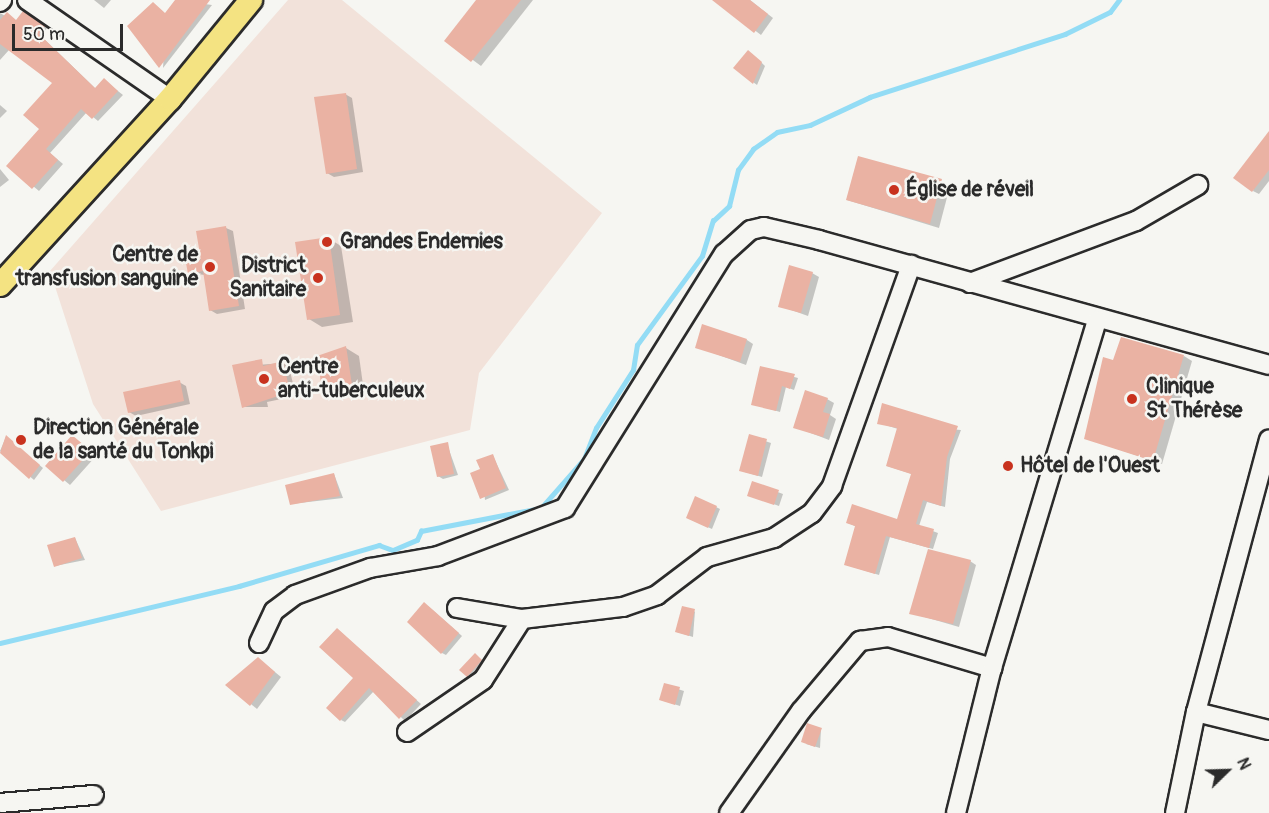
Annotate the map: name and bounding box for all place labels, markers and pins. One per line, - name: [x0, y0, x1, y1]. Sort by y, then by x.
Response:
- place label: Église de réveil: [906, 177, 1034, 203]
- marker: Église de réveil: [887, 183, 901, 197]
- place label: Grandes Endemies: [340, 229, 503, 255]
- marker: Grandes Endemies: [318, 233, 336, 251]
- place label: Centre de transfusion sanguine: [16, 242, 198, 292]
- place label: District Sanitaire: [230, 253, 306, 303]
- marker: Centre de transfusion sanguine: [203, 260, 217, 274]
- marker: District Sanitaire: [311, 271, 325, 285]
- place label: Centre anti-tuberculeux: [278, 354, 425, 404]
- marker: Centre anti-tuberculeux: [255, 370, 273, 388]
- place label: Clinique St Thérèse: [1146, 374, 1242, 424]
- marker: Clinique St Thérèse: [1123, 390, 1141, 408]
- place label: Direction Générale de la santé du Tonkpi: [33, 415, 214, 465]
- marker: Direction Générale de la santé du Tonkpi: [14, 433, 28, 447]
- place label: Hôtel de l'Ouest: [1020, 453, 1160, 479]
- marker: Hôtel de l'Ouest: [1001, 459, 1015, 473]

